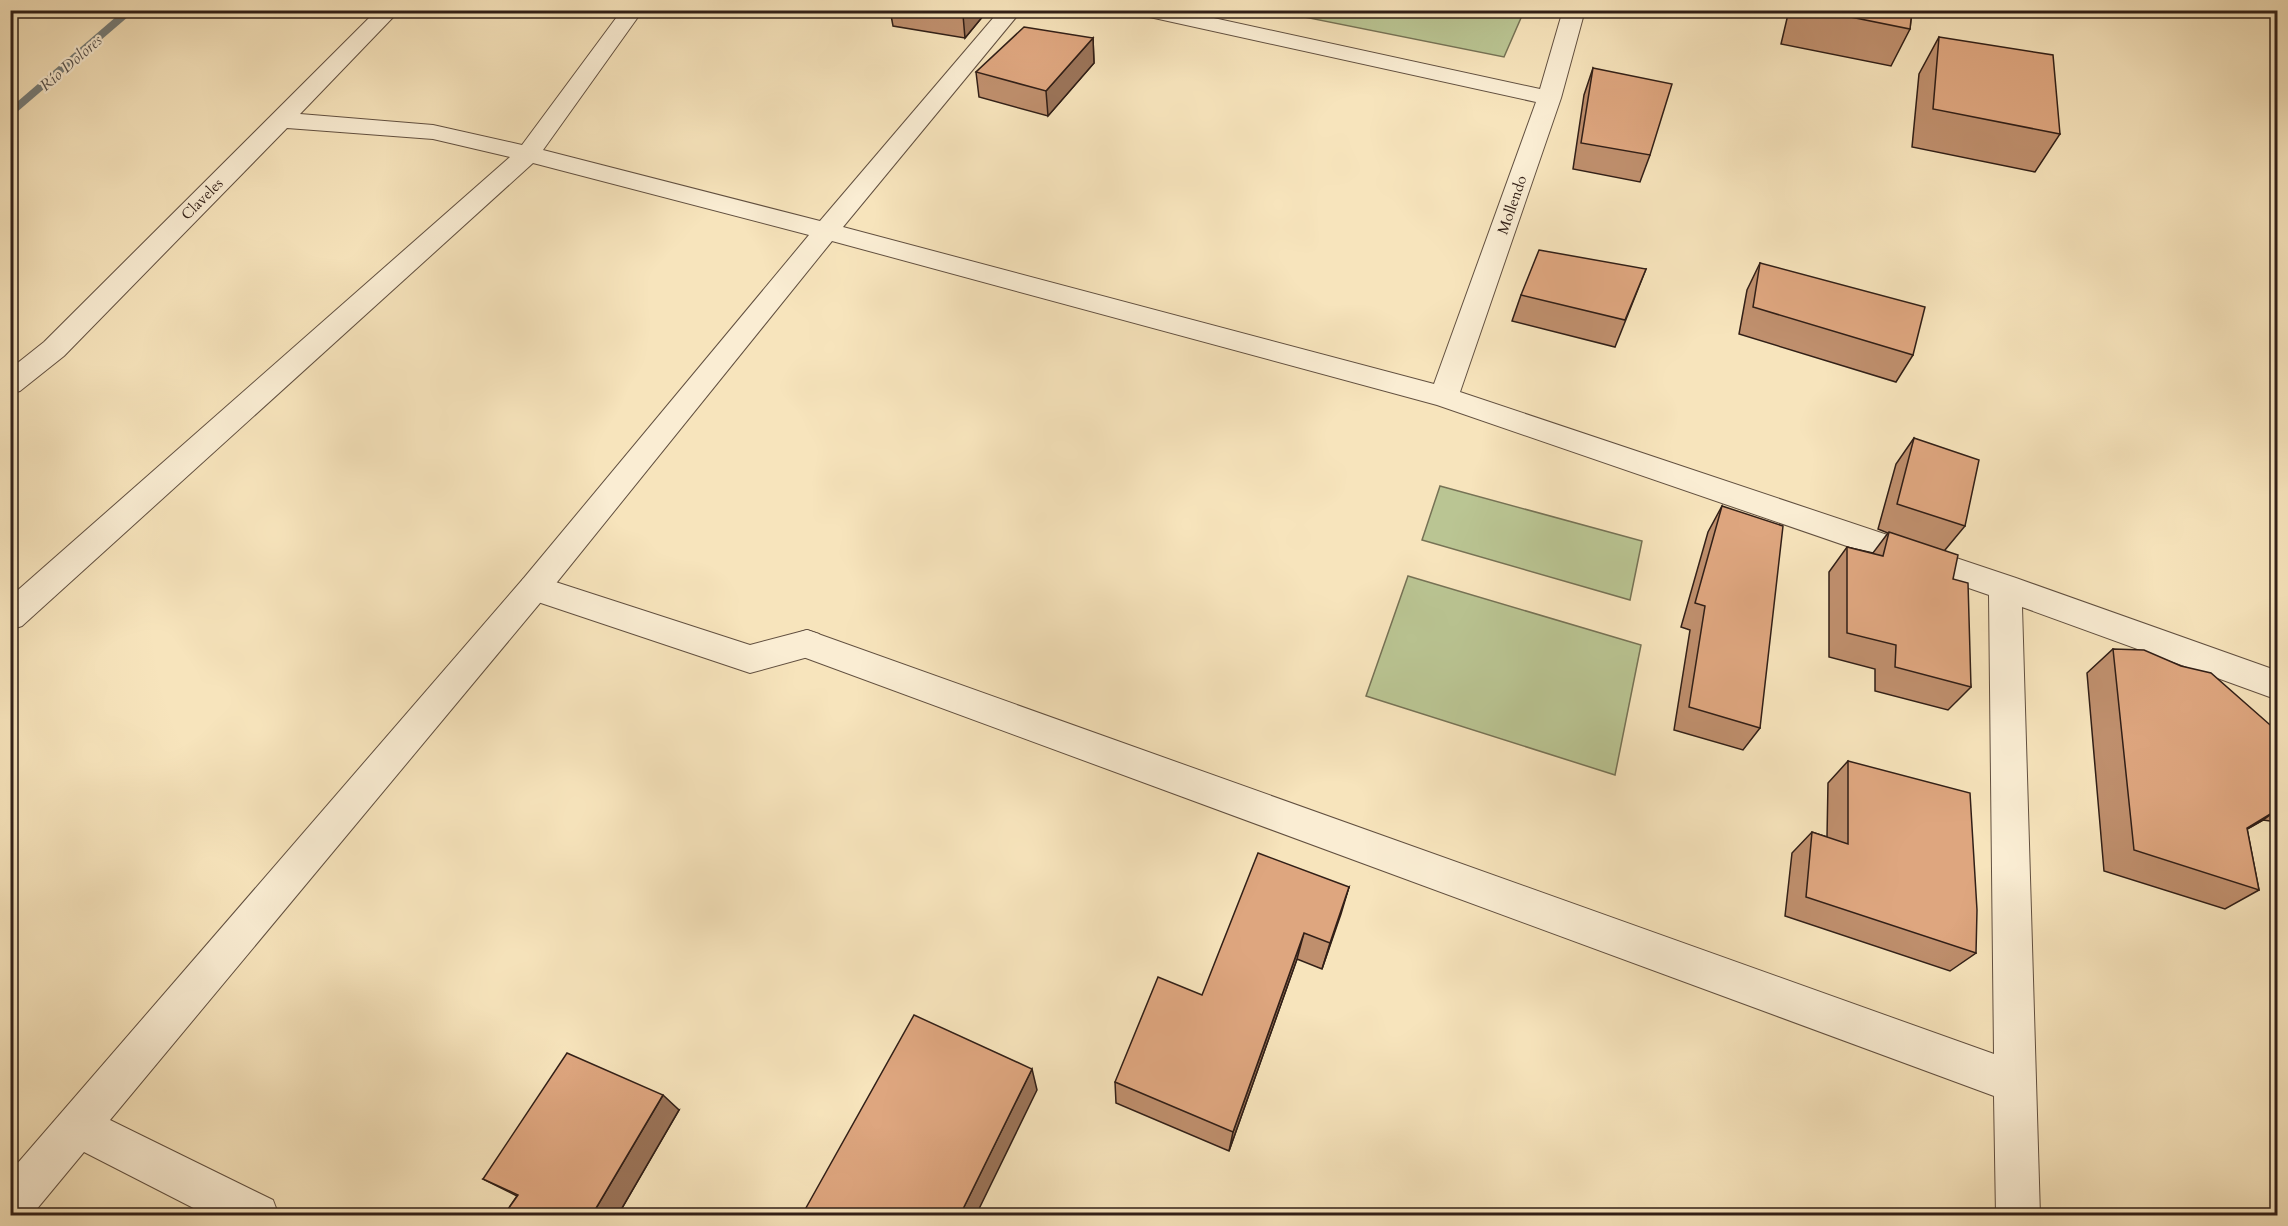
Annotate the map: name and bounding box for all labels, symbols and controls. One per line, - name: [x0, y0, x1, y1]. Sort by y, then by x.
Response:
- water label: Río Dolores: [35, 29, 107, 96]
- street label: Mollendo: [1493, 173, 1531, 237]
- street label: Claveles: [177, 174, 227, 224]

